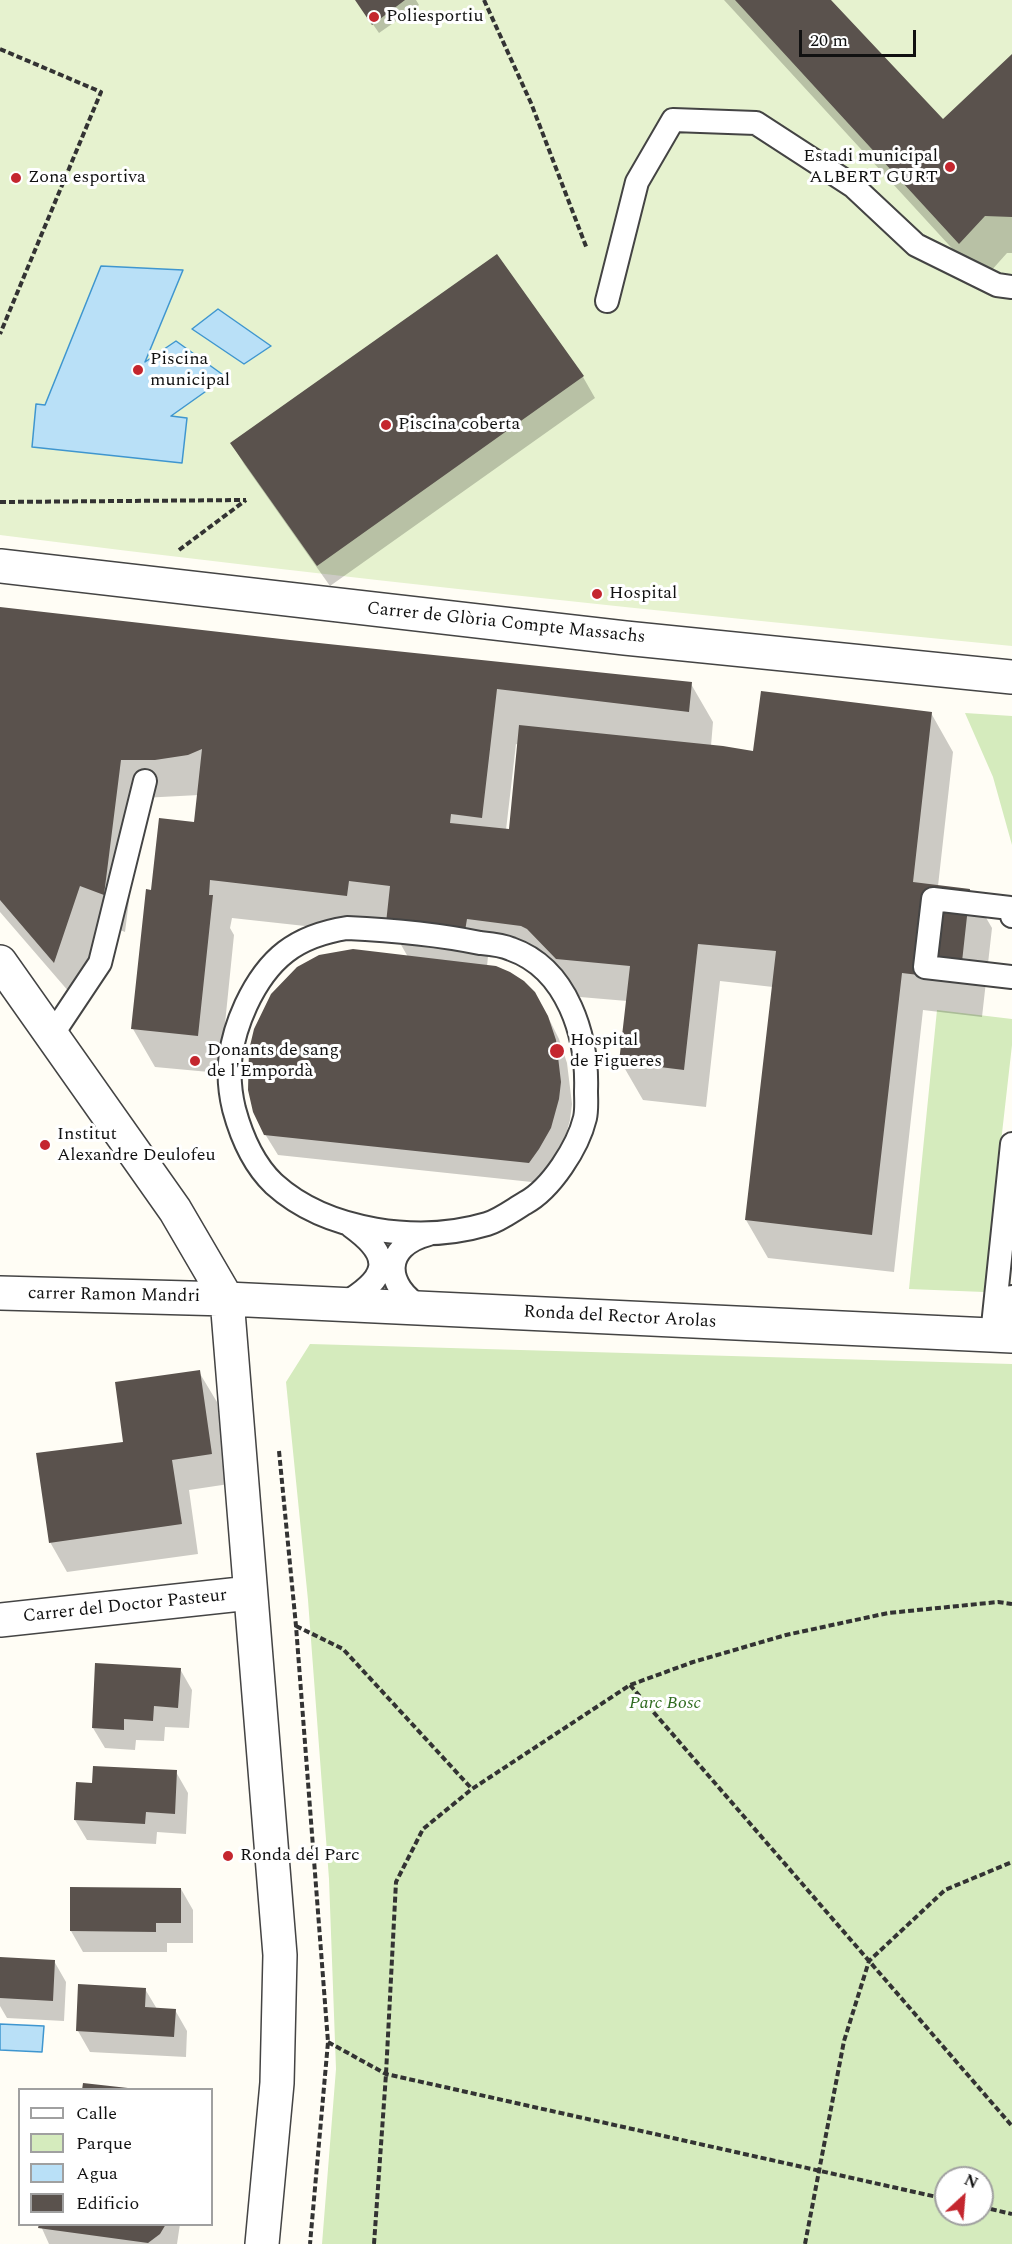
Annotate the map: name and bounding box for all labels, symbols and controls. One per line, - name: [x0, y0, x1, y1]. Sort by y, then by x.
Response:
- place label: Poliesportiu: [386, 6, 484, 28]
- marker: Poliesportiu: [367, 10, 381, 24]
- scale bar: [802, 18, 919, 56]
- text: 20 m: [810, 27, 848, 54]
- place label: Estadi municipal ALBERT GURT: [803, 146, 938, 188]
- marker: Estadi municipal ALBERT GURT: [943, 160, 957, 174]
- place label: Zona esportiva: [28, 167, 146, 189]
- marker: Zona esportiva: [9, 171, 23, 185]
- place label: Piscina municipal: [150, 349, 230, 392]
- marker: Piscina municipal: [131, 363, 145, 377]
- place label: Piscina coberta: [398, 414, 520, 436]
- marker: Piscina coberta: [379, 418, 393, 432]
- place label: Hospital: [609, 583, 677, 605]
- marker: Hospital: [590, 587, 604, 601]
- street label: Carrer de Glòria Compte Massachs: [366, 599, 646, 649]
- place label: Hospital de Figueres: [570, 1030, 662, 1072]
- place label: Donants de sang de l'Empordà: [207, 1040, 339, 1082]
- marker: Hospital de Figueres: [548, 1042, 566, 1060]
- marker: Donants de sang de l'Empordà: [188, 1054, 202, 1068]
- place label: Institut Alexandre Deulofeu: [57, 1124, 216, 1166]
- marker: Institut Alexandre Deulofeu: [38, 1138, 52, 1152]
- street label: carrer Ramon Mandri: [28, 1284, 200, 1308]
- street label: Ronda del Rector Arolas: [523, 1302, 717, 1334]
- street label: Carrer del Doctor Pasteur: [22, 1586, 228, 1628]
- park label: Parc Bosc: [629, 1693, 701, 1715]
- place label: Ronda del Parc: [240, 1845, 360, 1867]
- marker: Ronda del Parc: [221, 1849, 235, 1863]
- legend: [18, 2088, 213, 2226]
- text: Calle: [76, 2100, 117, 2127]
- text: Parque: [76, 2130, 132, 2157]
- text: Agua: [76, 2160, 118, 2187]
- north arrow: [934, 2166, 994, 2226]
- text: N: [960, 2168, 982, 2195]
- text: Edificio: [76, 2190, 139, 2217]

